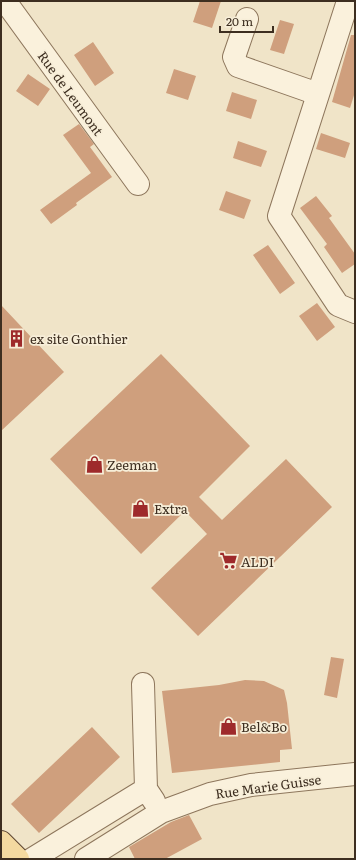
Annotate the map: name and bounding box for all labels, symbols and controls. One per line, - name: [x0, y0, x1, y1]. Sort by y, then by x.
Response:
- scale bar: [220, 8, 273, 34]
- text: 20 m: [226, 12, 253, 30]
- street label: Rue de Leumont: [34, 47, 109, 140]
- building icon: ex site Gonthier: [7, 328, 27, 348]
- place label: ex site Gonthier: [30, 329, 128, 348]
- shop icon: Zeeman: [84, 454, 104, 474]
- place label: Zeeman: [107, 455, 157, 474]
- shop icon: Extra: [131, 498, 151, 518]
- place label: Extra: [154, 499, 188, 518]
- supermarket icon: ALDI: [218, 551, 238, 571]
- place label: ALDI: [241, 552, 274, 571]
- shop icon: Bel&Bo: [218, 716, 238, 736]
- place label: Bel&Bo: [241, 717, 288, 736]
- street label: Rue Marie Guisse: [214, 769, 322, 803]

